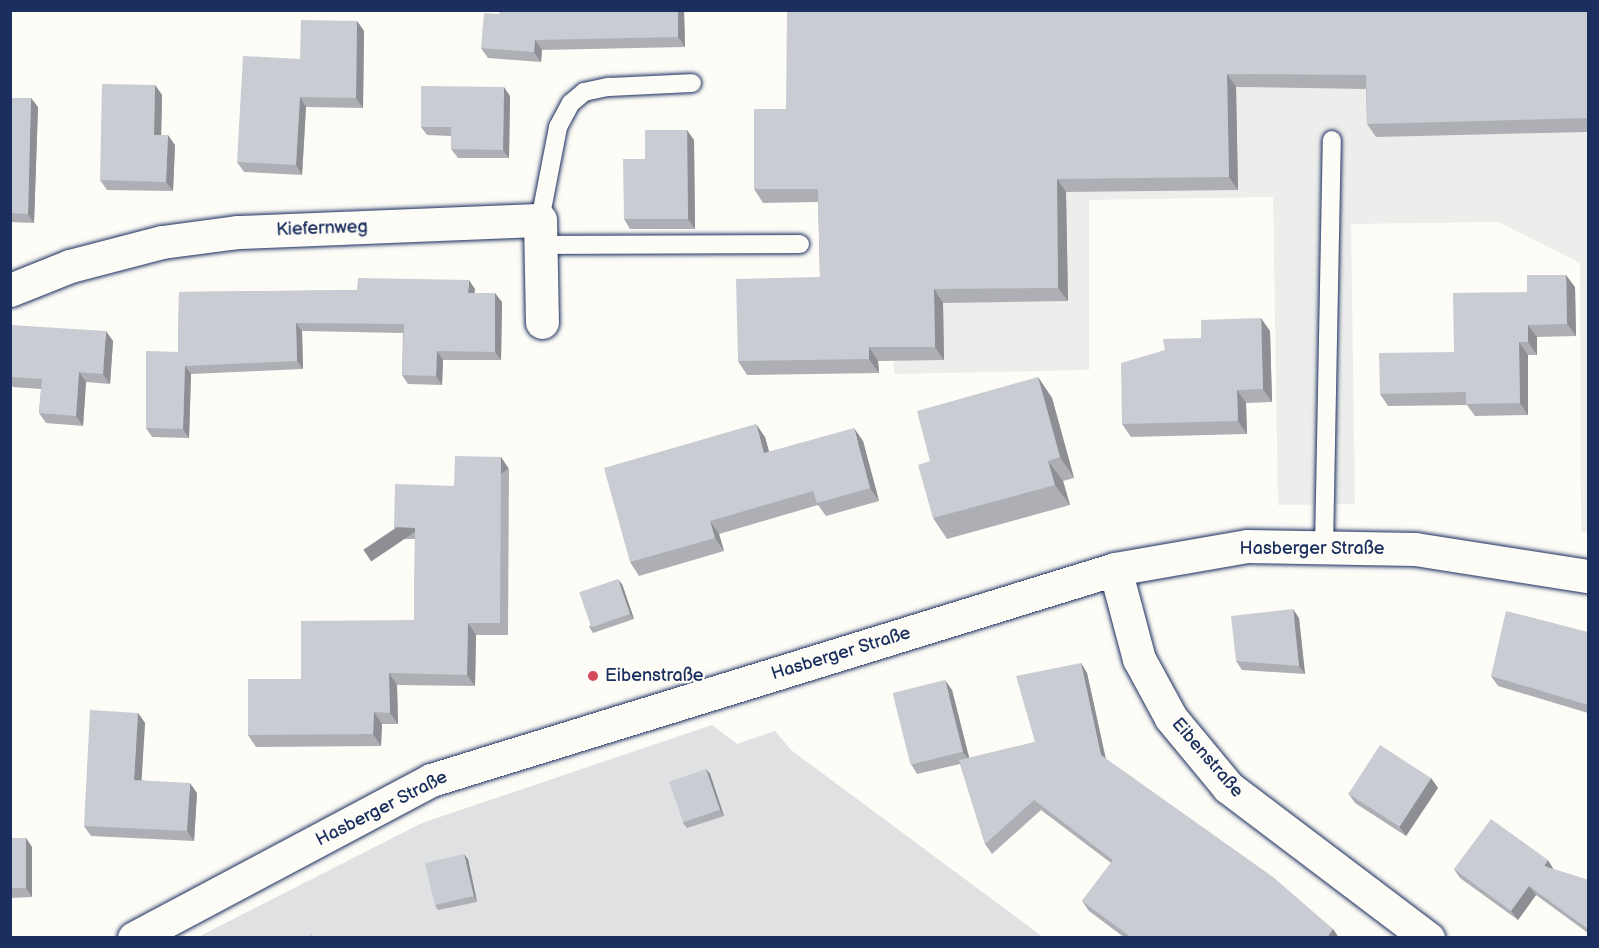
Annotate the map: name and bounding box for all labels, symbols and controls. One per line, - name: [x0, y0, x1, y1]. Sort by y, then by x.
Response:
- street label: Kiefernweg: [276, 217, 368, 241]
- street label: Hasberger Straße: [1239, 538, 1385, 560]
- street label: Hasberger Straße: [768, 622, 914, 686]
- place label: Eibenstraße: [605, 665, 704, 687]
- marker: Eibenstraße: [586, 669, 600, 683]
- street label: Eibenstraße: [1167, 714, 1247, 802]
- street label: Hasberger Straße: [312, 766, 452, 852]

